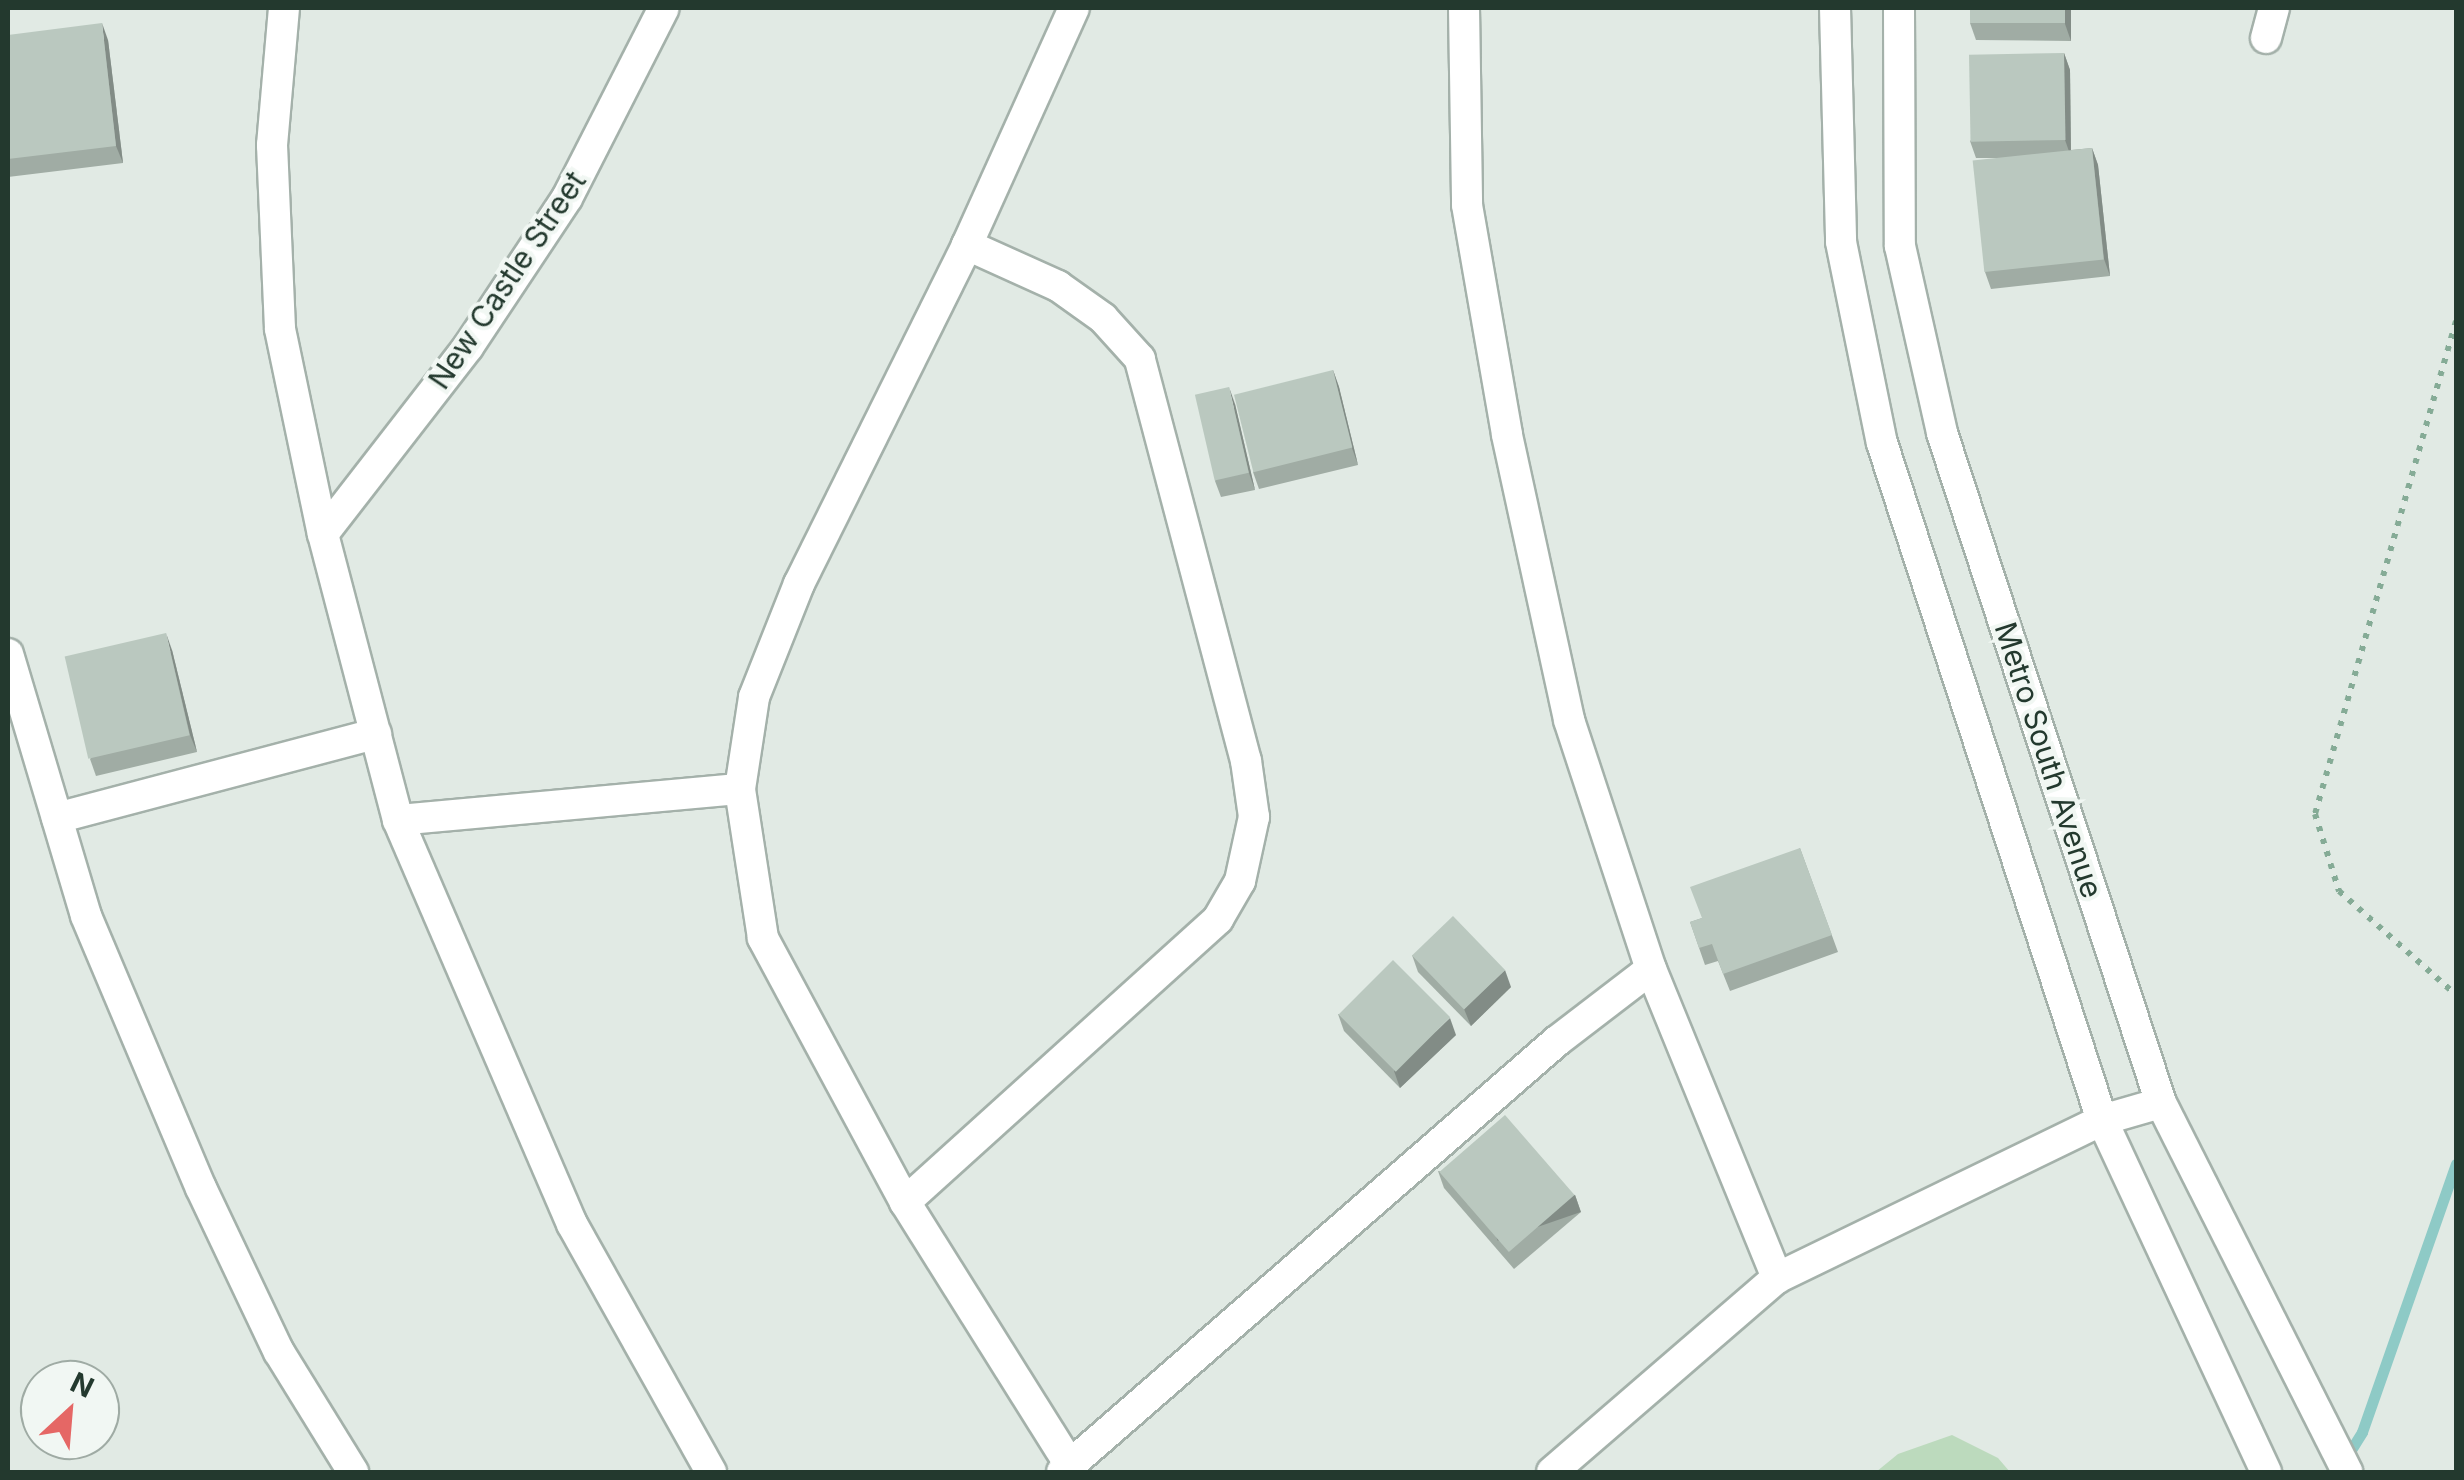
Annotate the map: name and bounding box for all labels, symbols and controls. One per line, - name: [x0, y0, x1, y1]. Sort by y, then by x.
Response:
- street label: New Castle Street: [421, 164, 593, 396]
- street label: Metro South Avenue: [1987, 617, 2111, 903]
- north arrow: [20, 1360, 120, 1460]
- text: N: [65, 1365, 99, 1405]

